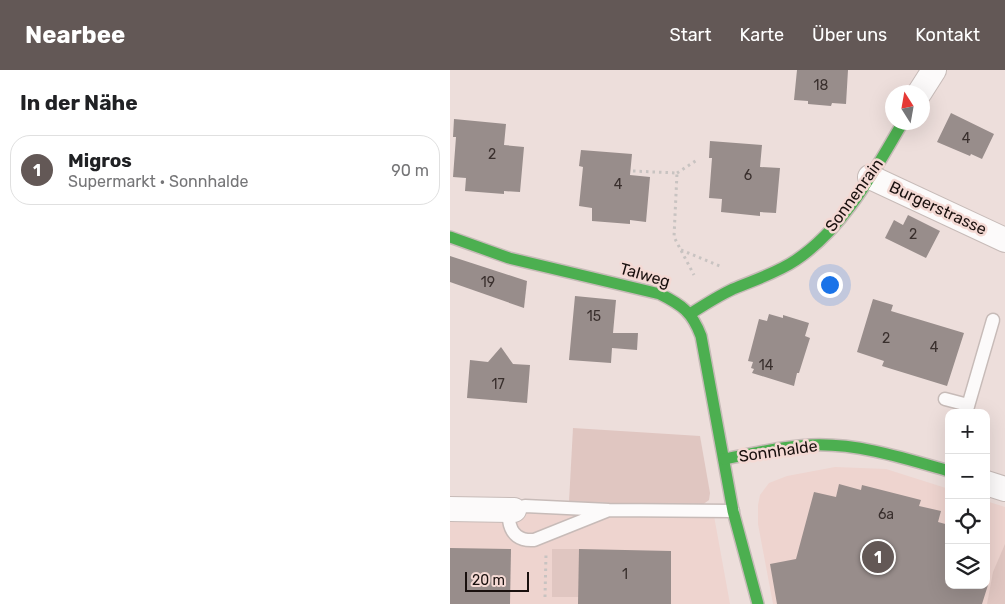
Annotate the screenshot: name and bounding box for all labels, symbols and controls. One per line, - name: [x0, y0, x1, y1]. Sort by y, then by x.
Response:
- text: Nearbee: [25, 21, 125, 49]
- text: Start: [669, 24, 712, 46]
- text: Karte: [740, 24, 784, 46]
- text: Über uns: [812, 24, 887, 46]
- text: Kontakt: [915, 24, 980, 46]
- house number: 18: [814, 77, 829, 94]
- north arrow: [885, 85, 930, 130]
- text: In der Nähe: [20, 90, 138, 115]
- house number: 4: [962, 130, 971, 147]
- house number: 2: [488, 146, 496, 163]
- text: Migros: [68, 149, 132, 172]
- street label: Sonnenrain: [821, 155, 887, 235]
- text: 1: [33, 161, 41, 180]
- text: 90 m: [391, 161, 429, 180]
- house number: 6: [744, 167, 752, 184]
- text: Supermarkt · Sonnhalde: [68, 172, 248, 191]
- house number: 4: [614, 176, 623, 193]
- street label: Burgerstrasse: [886, 177, 990, 239]
- house number: 2: [909, 226, 917, 243]
- street label: Talweg: [618, 259, 672, 291]
- your location: [817, 272, 843, 298]
- house number: 19: [481, 274, 495, 291]
- house number: 15: [587, 308, 601, 325]
- house number: 2: [882, 330, 890, 347]
- house number: 4: [930, 339, 939, 356]
- house number: 14: [759, 357, 774, 374]
- house number: 17: [491, 376, 505, 393]
- map controls: [945, 409, 990, 589]
- button: +: [945, 409, 990, 454]
- street label: Sonnhalde: [737, 436, 819, 466]
- button: −: [945, 454, 990, 499]
- button: locate: [945, 499, 990, 544]
- house number: 6a: [878, 506, 894, 523]
- pin: 1: [862, 538, 894, 576]
- button: layers: [945, 544, 990, 589]
- house number: 1: [622, 566, 628, 583]
- scale bar: [465, 569, 529, 592]
- text: 20 m: [472, 572, 505, 589]

